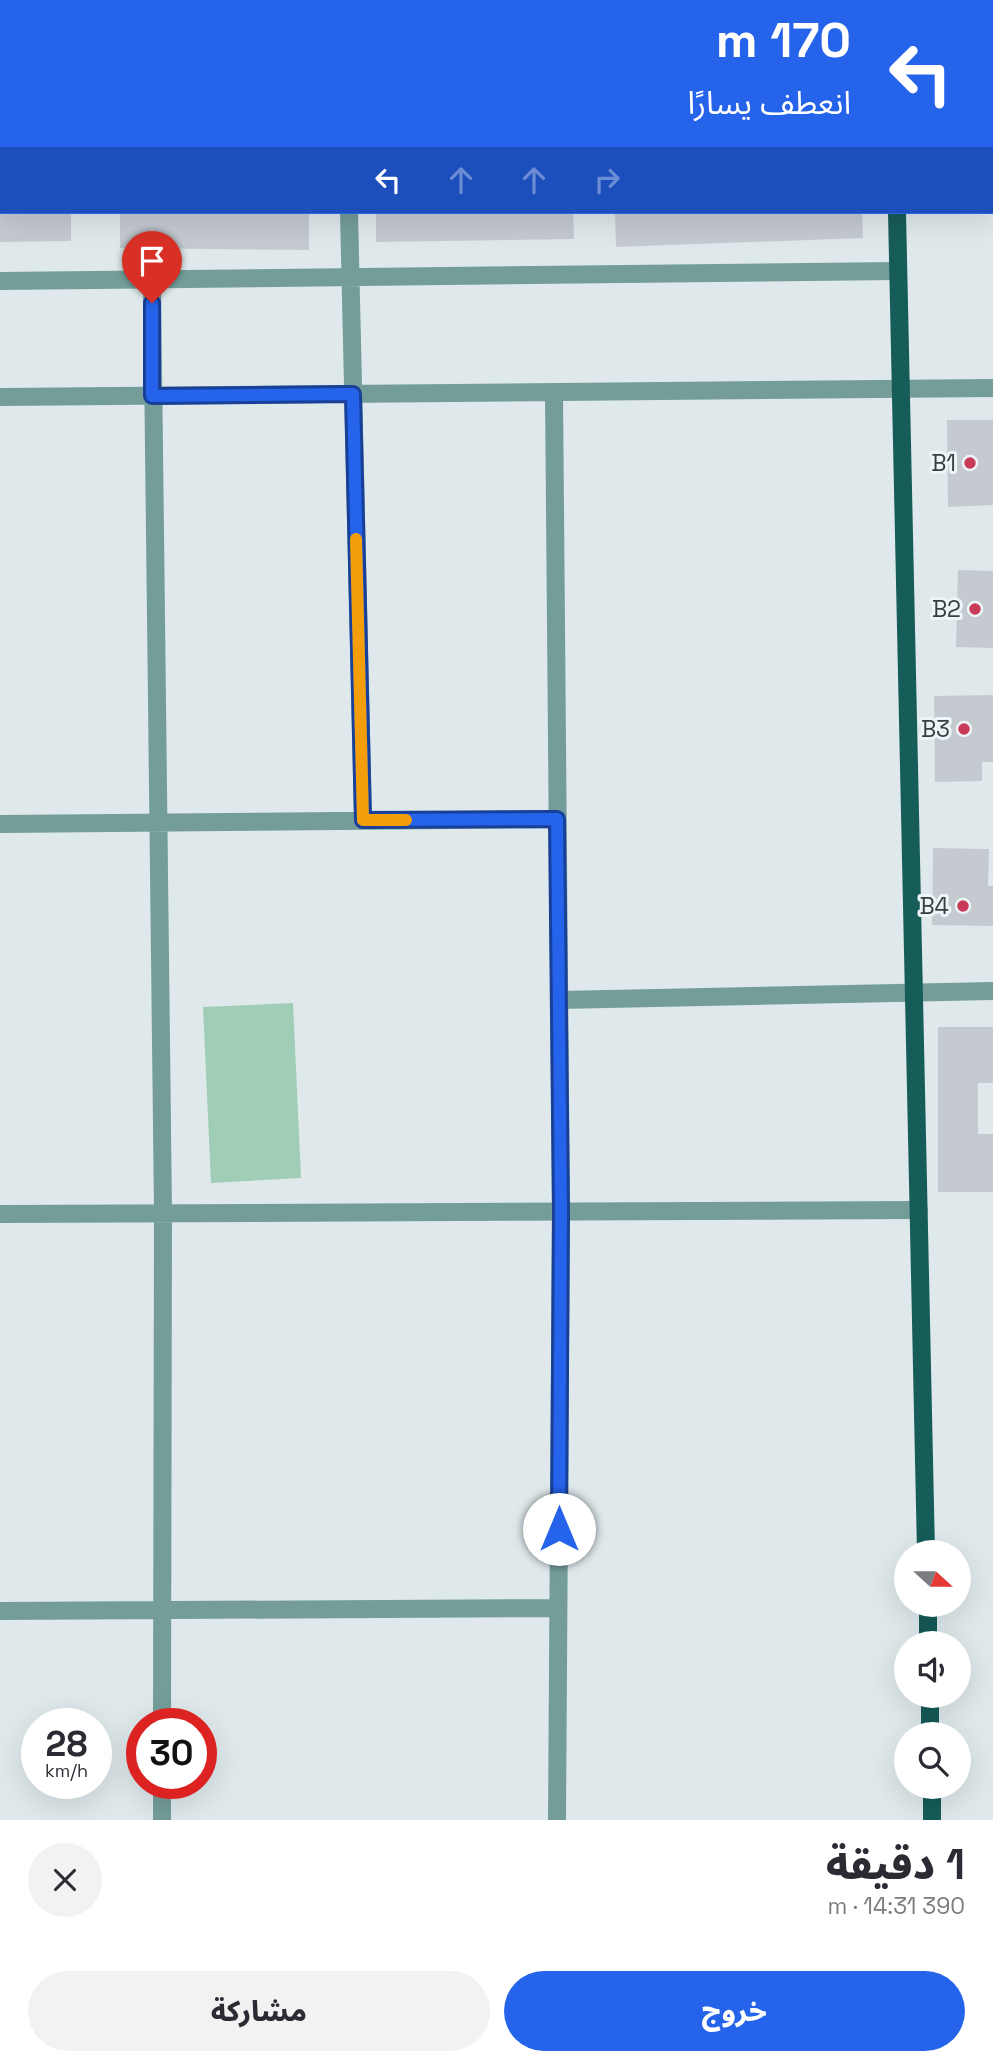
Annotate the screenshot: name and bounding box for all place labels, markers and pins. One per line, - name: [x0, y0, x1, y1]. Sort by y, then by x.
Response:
- pin: [122, 231, 182, 303]
- place label: B1: [931, 448, 956, 478]
- marker: B1: [962, 455, 978, 471]
- place label: B2: [932, 594, 961, 624]
- marker: B2: [967, 601, 983, 617]
- place label: B3: [921, 714, 950, 744]
- marker: B3: [956, 721, 972, 737]
- place label: B4: [919, 891, 949, 921]
- marker: B4: [955, 898, 971, 914]

